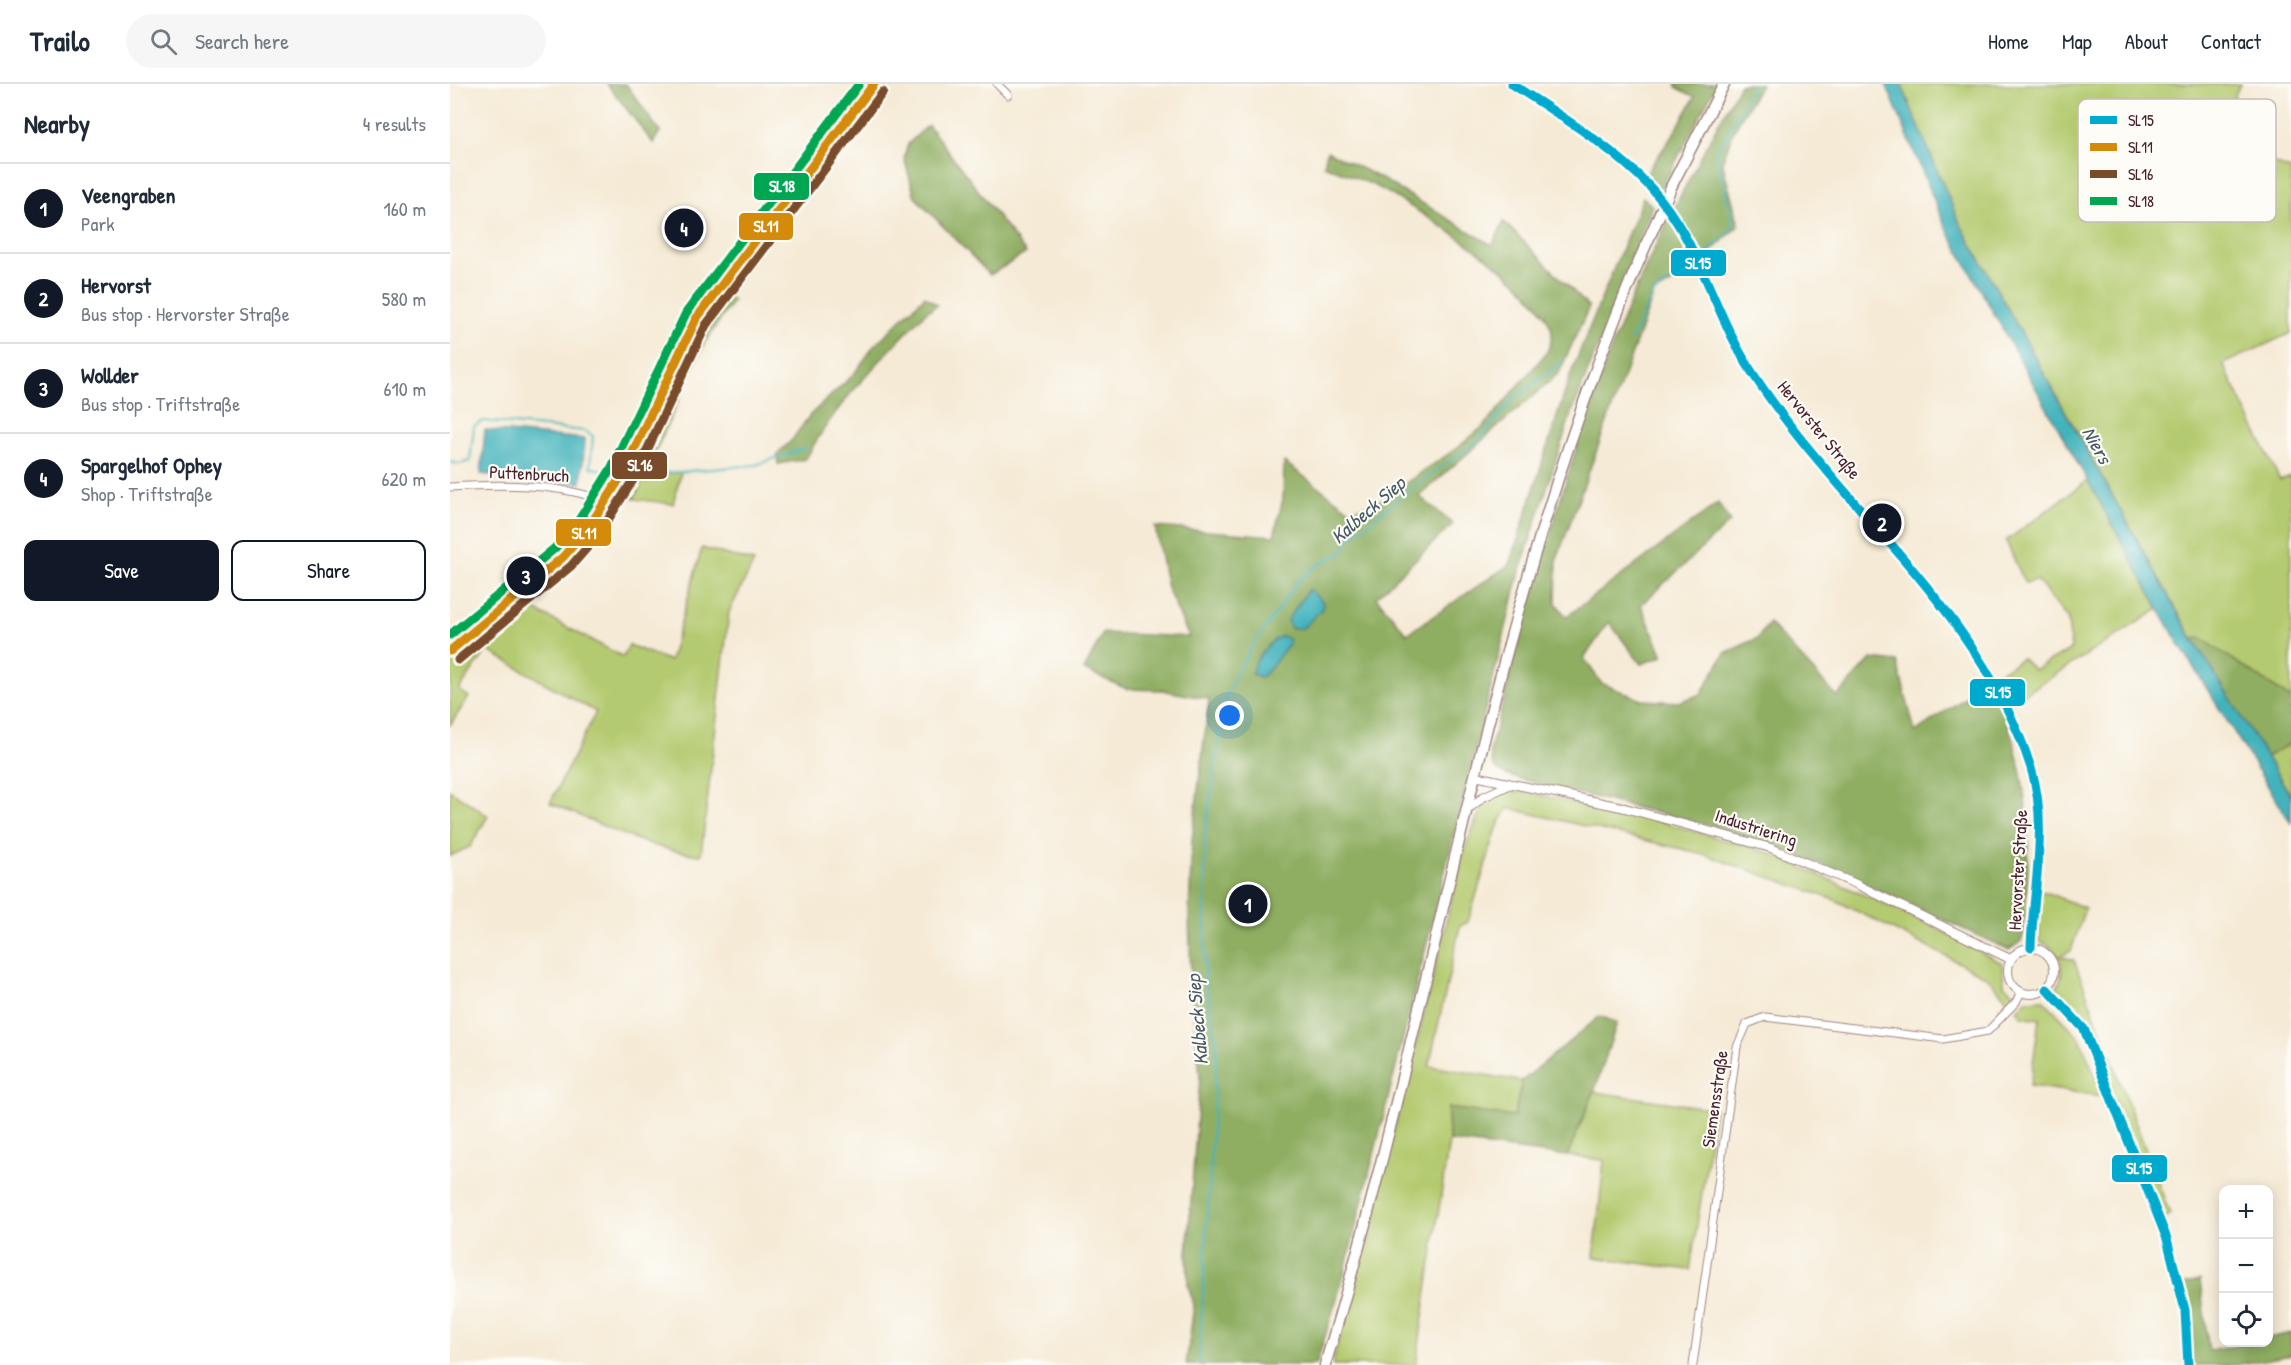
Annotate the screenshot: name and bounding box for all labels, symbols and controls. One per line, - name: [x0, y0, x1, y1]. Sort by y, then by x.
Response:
- search box: [126, 14, 546, 68]
- text: Trailo: [30, 22, 90, 60]
- icon: search: [147, 25, 180, 58]
- text: Search here: [195, 26, 289, 56]
- text: Home: [1988, 27, 2029, 56]
- text: Map: [2062, 27, 2092, 56]
- text: About: [2125, 27, 2168, 56]
- text: Contact: [2201, 27, 2261, 56]
- legend: [2078, 99, 2276, 222]
- text: Nearby: [24, 106, 90, 141]
- text: SL15: [2128, 109, 2154, 131]
- text: 4 results: [363, 110, 426, 137]
- text: SL11: [2128, 136, 2153, 158]
- text: SL16: [2128, 163, 2154, 185]
- line badge: SL18: [753, 172, 810, 201]
- text: SL18: [769, 175, 795, 197]
- text: Veengraben: [81, 180, 175, 210]
- text: SL18: [2128, 190, 2154, 212]
- text: 1: [40, 195, 47, 222]
- text: 160 m: [384, 195, 426, 222]
- pin: 4: [664, 206, 704, 250]
- text: Park: [81, 210, 114, 237]
- line badge: SL11: [738, 212, 794, 241]
- text: SL11: [754, 215, 779, 237]
- line badge: SL15: [1670, 249, 1727, 277]
- text: SL15: [1685, 252, 1711, 274]
- text: Hervorst: [81, 270, 151, 300]
- text: 2: [39, 285, 48, 312]
- text: 580 m: [382, 285, 426, 312]
- text: Bus stop · Hervorster Straße: [81, 300, 290, 327]
- text: Wollder: [81, 360, 139, 390]
- text: 3: [39, 375, 48, 402]
- text: 610 m: [384, 375, 426, 402]
- street label: Hervorster Straße: [1772, 375, 1867, 484]
- text: Bus stop · Triftstraße: [81, 390, 240, 417]
- water label: Niers: [2076, 421, 2120, 470]
- text: Spargelhof Ophey: [81, 450, 222, 480]
- line badge: SL16: [611, 451, 668, 480]
- text: SL16: [627, 454, 653, 476]
- street label: Puttenbruch: [489, 459, 570, 488]
- text: 4: [40, 465, 47, 492]
- text: 620 m: [382, 465, 426, 492]
- water label: Kalbeck Siep: [1325, 469, 1412, 550]
- text: Shop · Triftstraße: [81, 480, 213, 507]
- pin: 2: [1862, 500, 1902, 546]
- line badge: SL11: [555, 518, 612, 547]
- text: SL11: [572, 522, 597, 544]
- button: Save: [24, 540, 219, 601]
- button: Share: [231, 540, 426, 601]
- pin: 3: [506, 554, 546, 598]
- line badge: SL15: [1969, 678, 2026, 707]
- text: SL15: [1985, 681, 2011, 703]
- your location: [1215, 701, 1244, 730]
- street label: Industriering: [1712, 803, 1800, 853]
- street label: Hervorster Straße: [2002, 809, 2033, 931]
- pin: 1: [1228, 882, 1268, 926]
- water label: Kalbeck Siep: [1179, 972, 1215, 1066]
- street label: Siemensstraße: [1695, 1049, 1734, 1149]
- line badge: SL15: [2111, 1154, 2168, 1183]
- text: SL15: [2126, 1157, 2152, 1179]
- map controls: [2219, 1185, 2273, 1347]
- button: +: [2219, 1185, 2273, 1239]
- button: −: [2219, 1239, 2273, 1293]
- button: locate: [2219, 1293, 2273, 1347]

